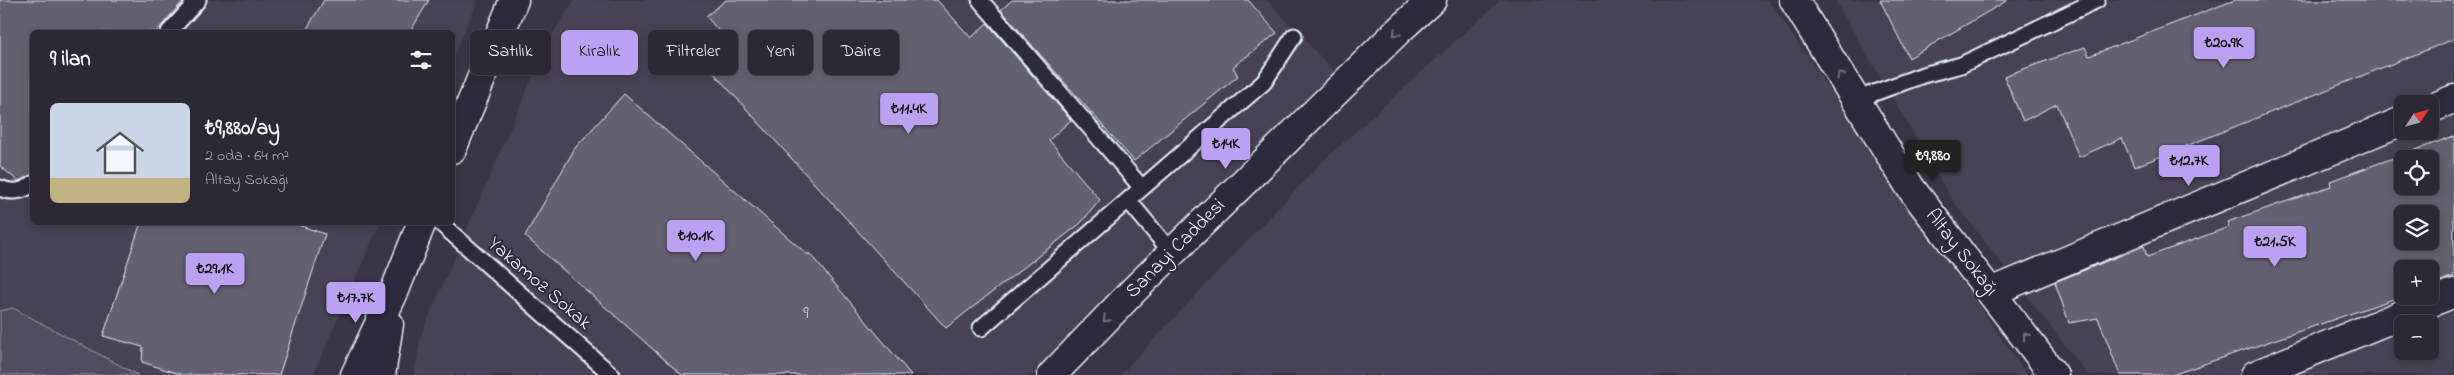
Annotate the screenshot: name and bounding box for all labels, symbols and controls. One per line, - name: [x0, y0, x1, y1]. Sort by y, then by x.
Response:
- one-way arrow: [1393, 27, 1402, 36]
- pin: ₺20.9K: [2183, 27, 2265, 69]
- chip: Satılık: [470, 30, 551, 75]
- chip: Kiralık: [561, 30, 638, 75]
- chip: Filtreler: [648, 30, 738, 75]
- chip: Yeni: [748, 30, 813, 75]
- chip: Daire: [823, 30, 899, 75]
- text: ₺20.9K: [2205, 31, 2243, 55]
- text: 9 ilan: [50, 45, 91, 75]
- icon: filters: [407, 46, 435, 74]
- one-way arrow: [1837, 72, 1846, 81]
- pin: ₺11.4K: [868, 92, 950, 135]
- north arrow: [2394, 95, 2439, 140]
- map controls: [2394, 95, 2439, 360]
- text: ₺11.4K: [891, 97, 927, 121]
- text: ₺9,880/ay: [205, 114, 280, 144]
- icon: home: [90, 123, 150, 183]
- pin: ₺14K: [1196, 128, 1256, 170]
- text: ₺14K: [1212, 132, 1240, 156]
- pin: ₺9,880: [1892, 140, 1974, 182]
- text: 2 oda · 64 m²: [205, 144, 289, 168]
- text: ₺9,880: [1916, 144, 1950, 168]
- pin: ₺12.7K: [2148, 144, 2230, 187]
- text: ₺12.7K: [2170, 149, 2208, 173]
- button: locate: [2394, 150, 2439, 195]
- text: Altay Sokağı: [205, 168, 288, 192]
- street label: Sanayi Caddesi: [1119, 192, 1233, 306]
- street label: Altay Sokağı: [1917, 203, 2004, 304]
- button: layers: [2394, 205, 2439, 250]
- pin: ₺10.1K: [655, 220, 737, 262]
- text: ₺10.1K: [678, 224, 714, 248]
- pin: ₺21.5K: [2234, 226, 2316, 268]
- street label: Yakamoz Sokak: [481, 230, 598, 338]
- text: ₺21.5K: [2254, 230, 2296, 254]
- pin: ₺29.1K: [174, 252, 256, 295]
- text: ₺29.1K: [197, 257, 233, 281]
- button: +: [2394, 260, 2439, 305]
- pin: ₺17.7K: [315, 282, 397, 324]
- text: ₺17.7K: [337, 286, 375, 310]
- house number: 9: [803, 301, 809, 327]
- one-way arrow: [1103, 313, 1112, 322]
- button: −: [2394, 315, 2439, 360]
- one-way arrow: [2022, 332, 2031, 341]

